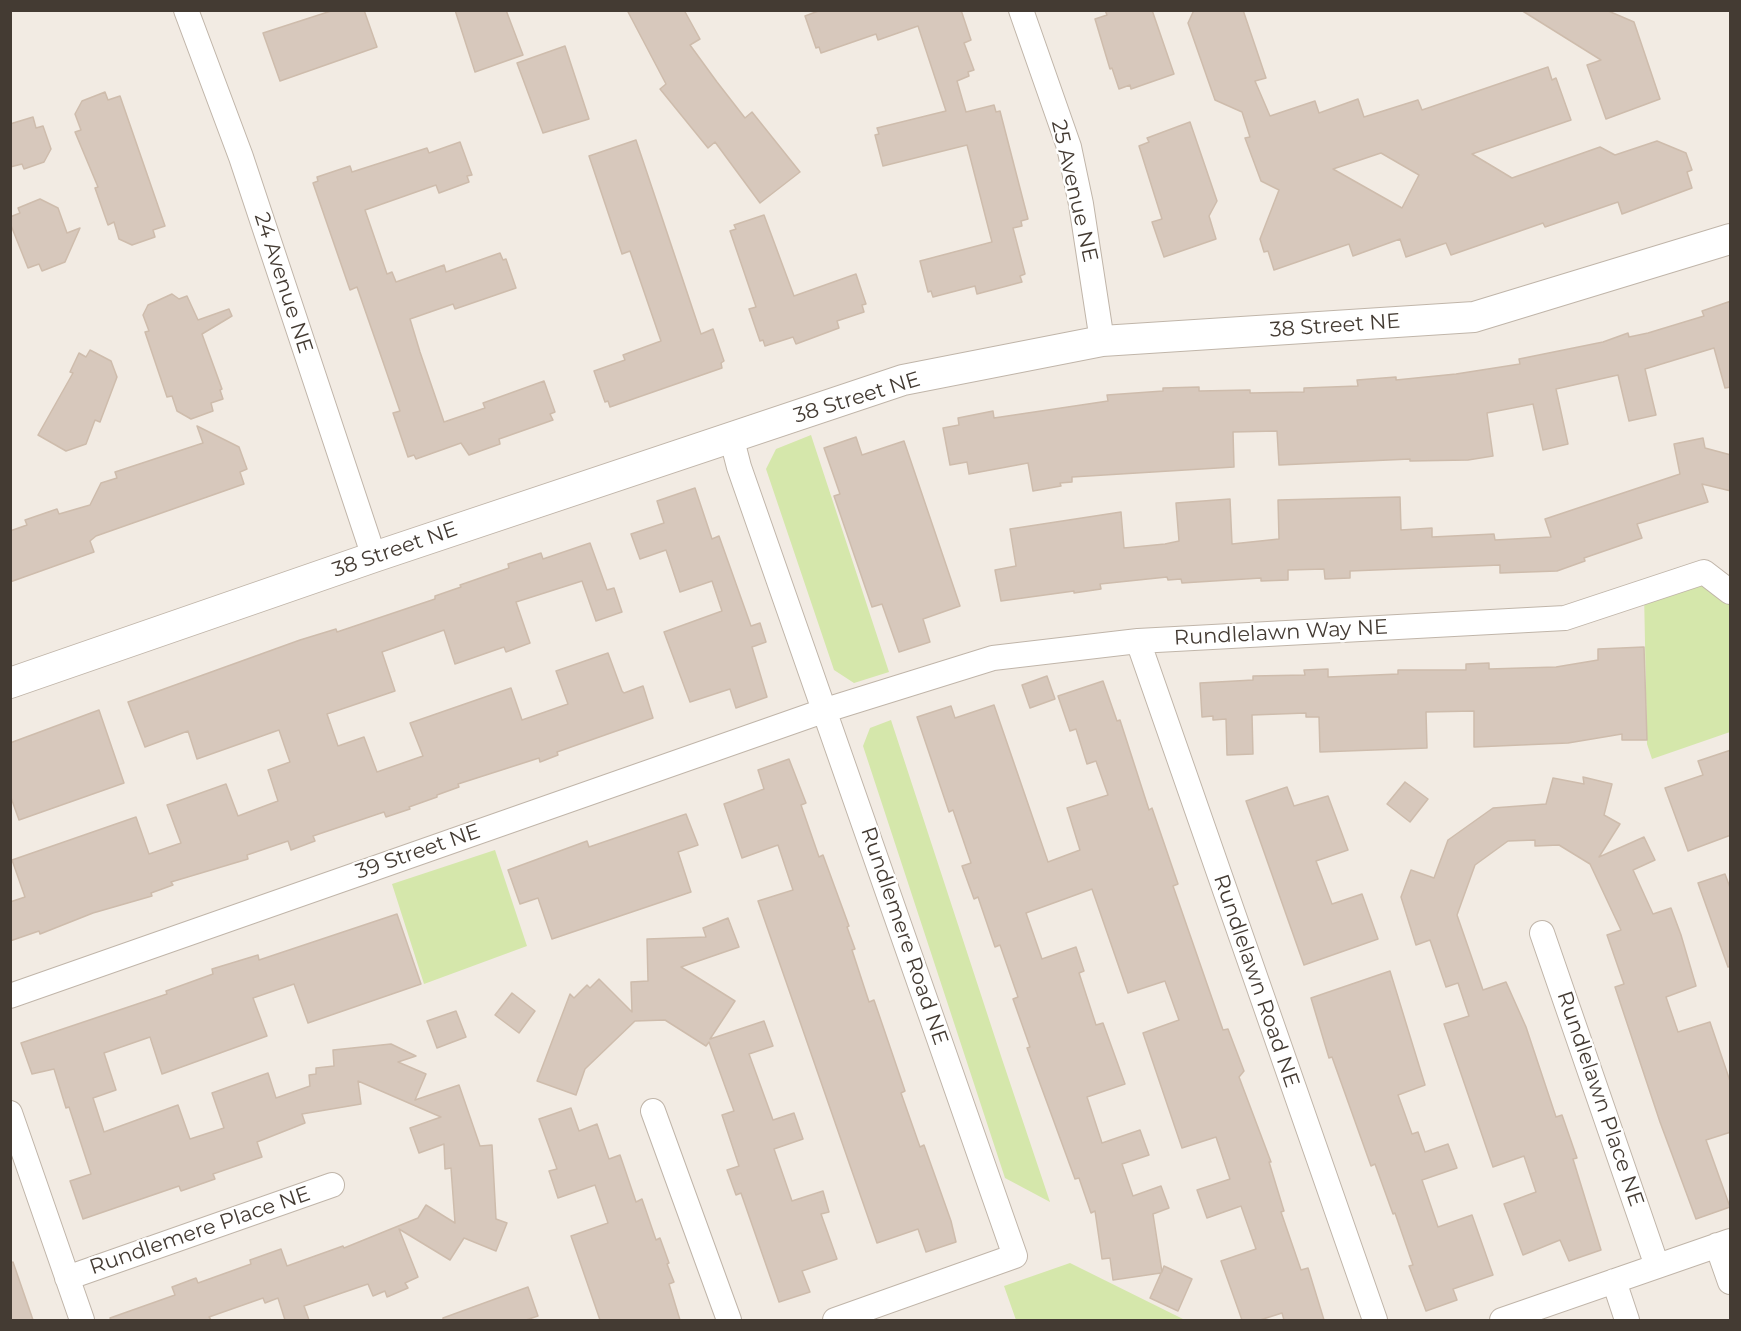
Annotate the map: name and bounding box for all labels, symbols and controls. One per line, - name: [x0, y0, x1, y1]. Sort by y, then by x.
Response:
- street label: 25 Avenue NE: [1045, 117, 1103, 265]
- street label: 24 Avenue NE: [248, 209, 318, 357]
- street label: 38 Street NE: [1269, 309, 1401, 343]
- street label: 38 Street NE: [791, 367, 923, 429]
- street label: 38 Street NE: [329, 517, 461, 583]
- street label: Rundlelawn Way NE: [1173, 615, 1389, 651]
- street label: 39 Street NE: [352, 819, 484, 885]
- street label: Rundlemere Road NE: [855, 824, 953, 1048]
- street label: Rundlelawn Road NE: [1208, 871, 1304, 1091]
- street label: Rundlelawn Place NE: [1551, 988, 1649, 1210]
- street label: Rundlemere Place NE: [86, 1181, 314, 1281]

